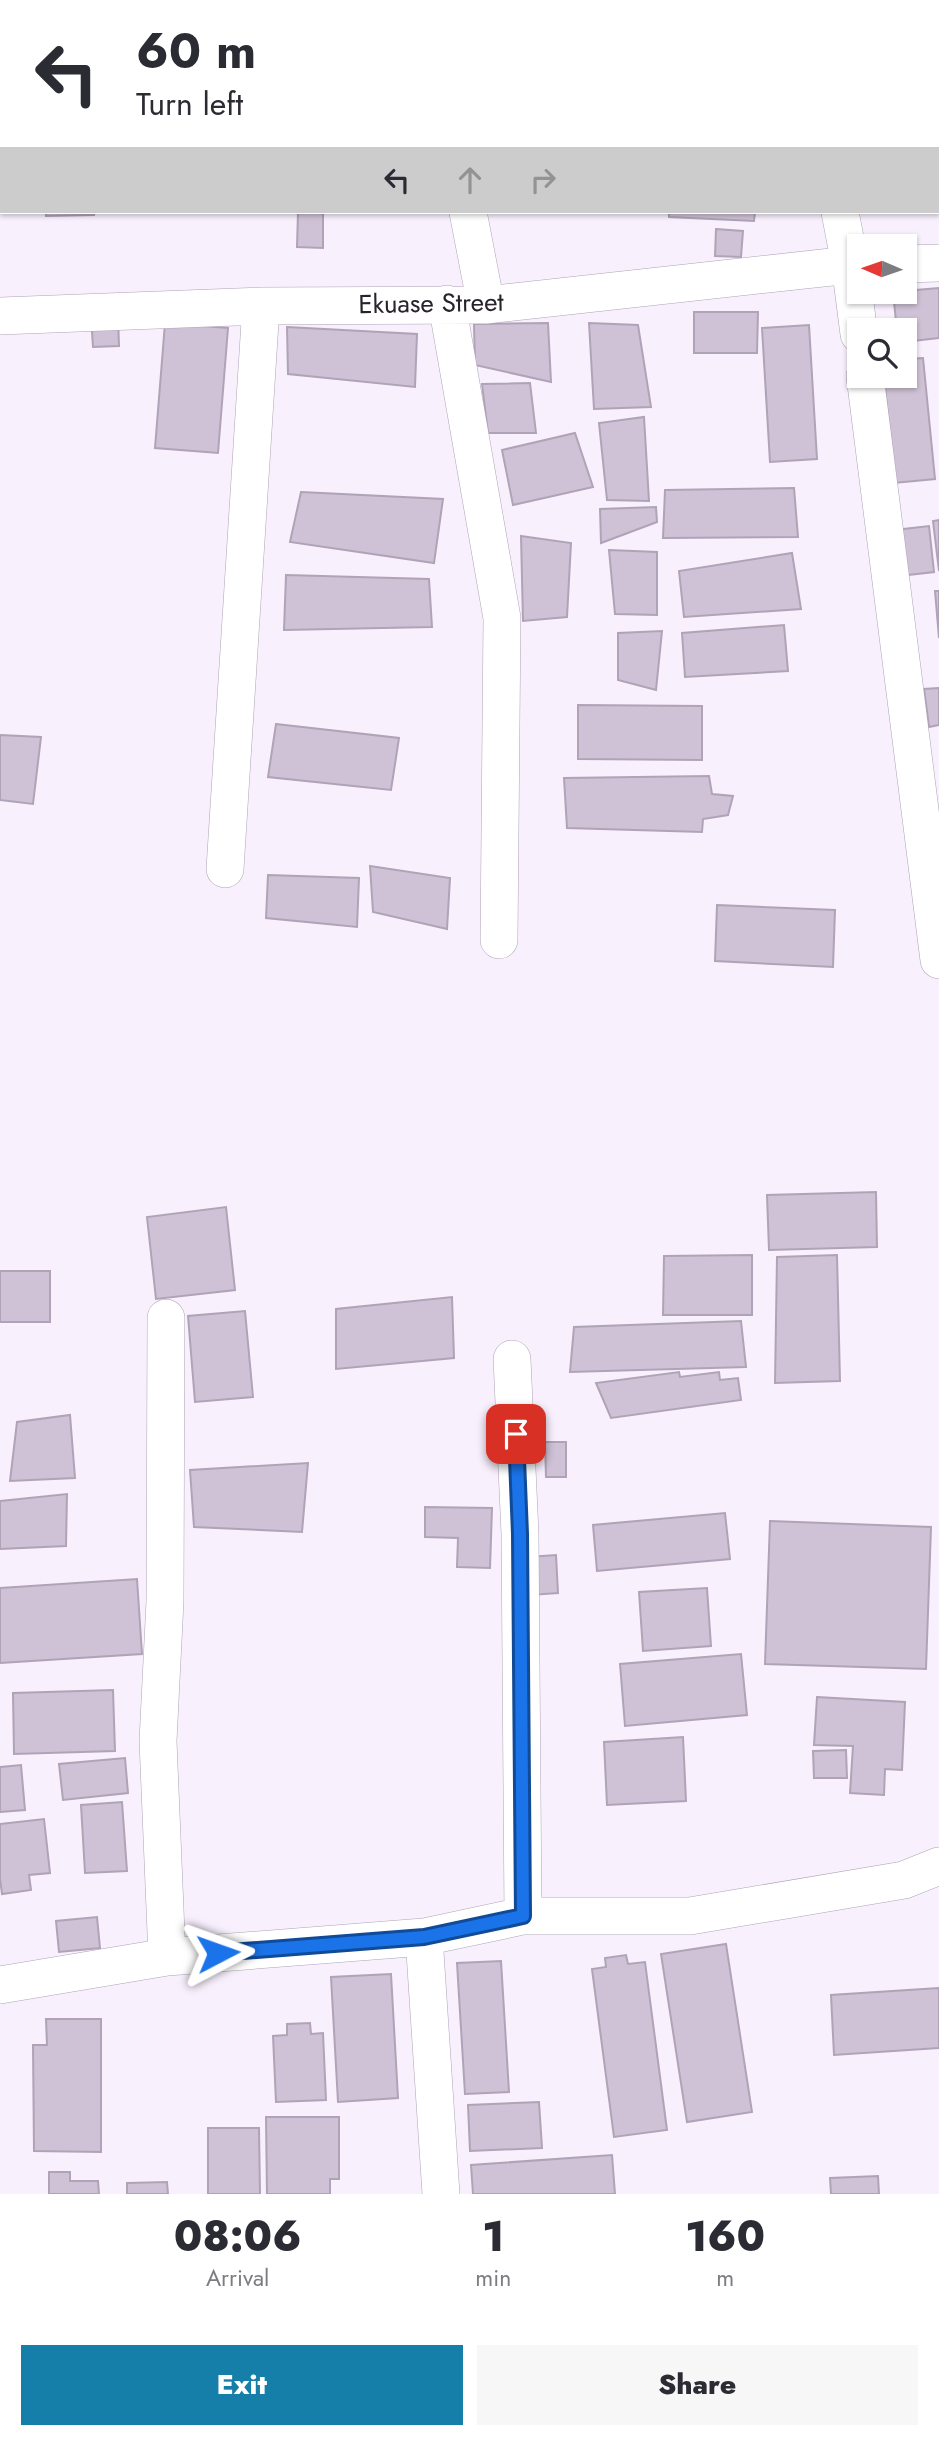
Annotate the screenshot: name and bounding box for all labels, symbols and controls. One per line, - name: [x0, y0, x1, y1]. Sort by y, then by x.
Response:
- text: 60 m: [136, 16, 256, 86]
- icon: left: [21, 28, 112, 119]
- text: Turn left: [136, 81, 243, 127]
- icon: left: [378, 161, 416, 199]
- icon: ahead: [451, 161, 489, 199]
- icon: right: [524, 161, 562, 199]
- north arrow: [847, 234, 917, 304]
- map controls: [847, 234, 917, 388]
- street label: Ekuase Street: [358, 283, 505, 323]
- button: search: [847, 318, 917, 388]
- pin: [486, 1404, 546, 1464]
- icon: arrive: [497, 1415, 535, 1453]
- position arrow: [181, 1916, 255, 1990]
- text: 08:06: [174, 2206, 301, 2267]
- text: 1: [482, 2206, 504, 2267]
- text: 160: [685, 2206, 765, 2267]
- text: Arrival: [206, 2261, 269, 2295]
- text: min: [475, 2261, 511, 2295]
- text: m: [716, 2261, 734, 2295]
- button: Exit: [21, 2345, 463, 2425]
- button: Share: [477, 2345, 918, 2425]

